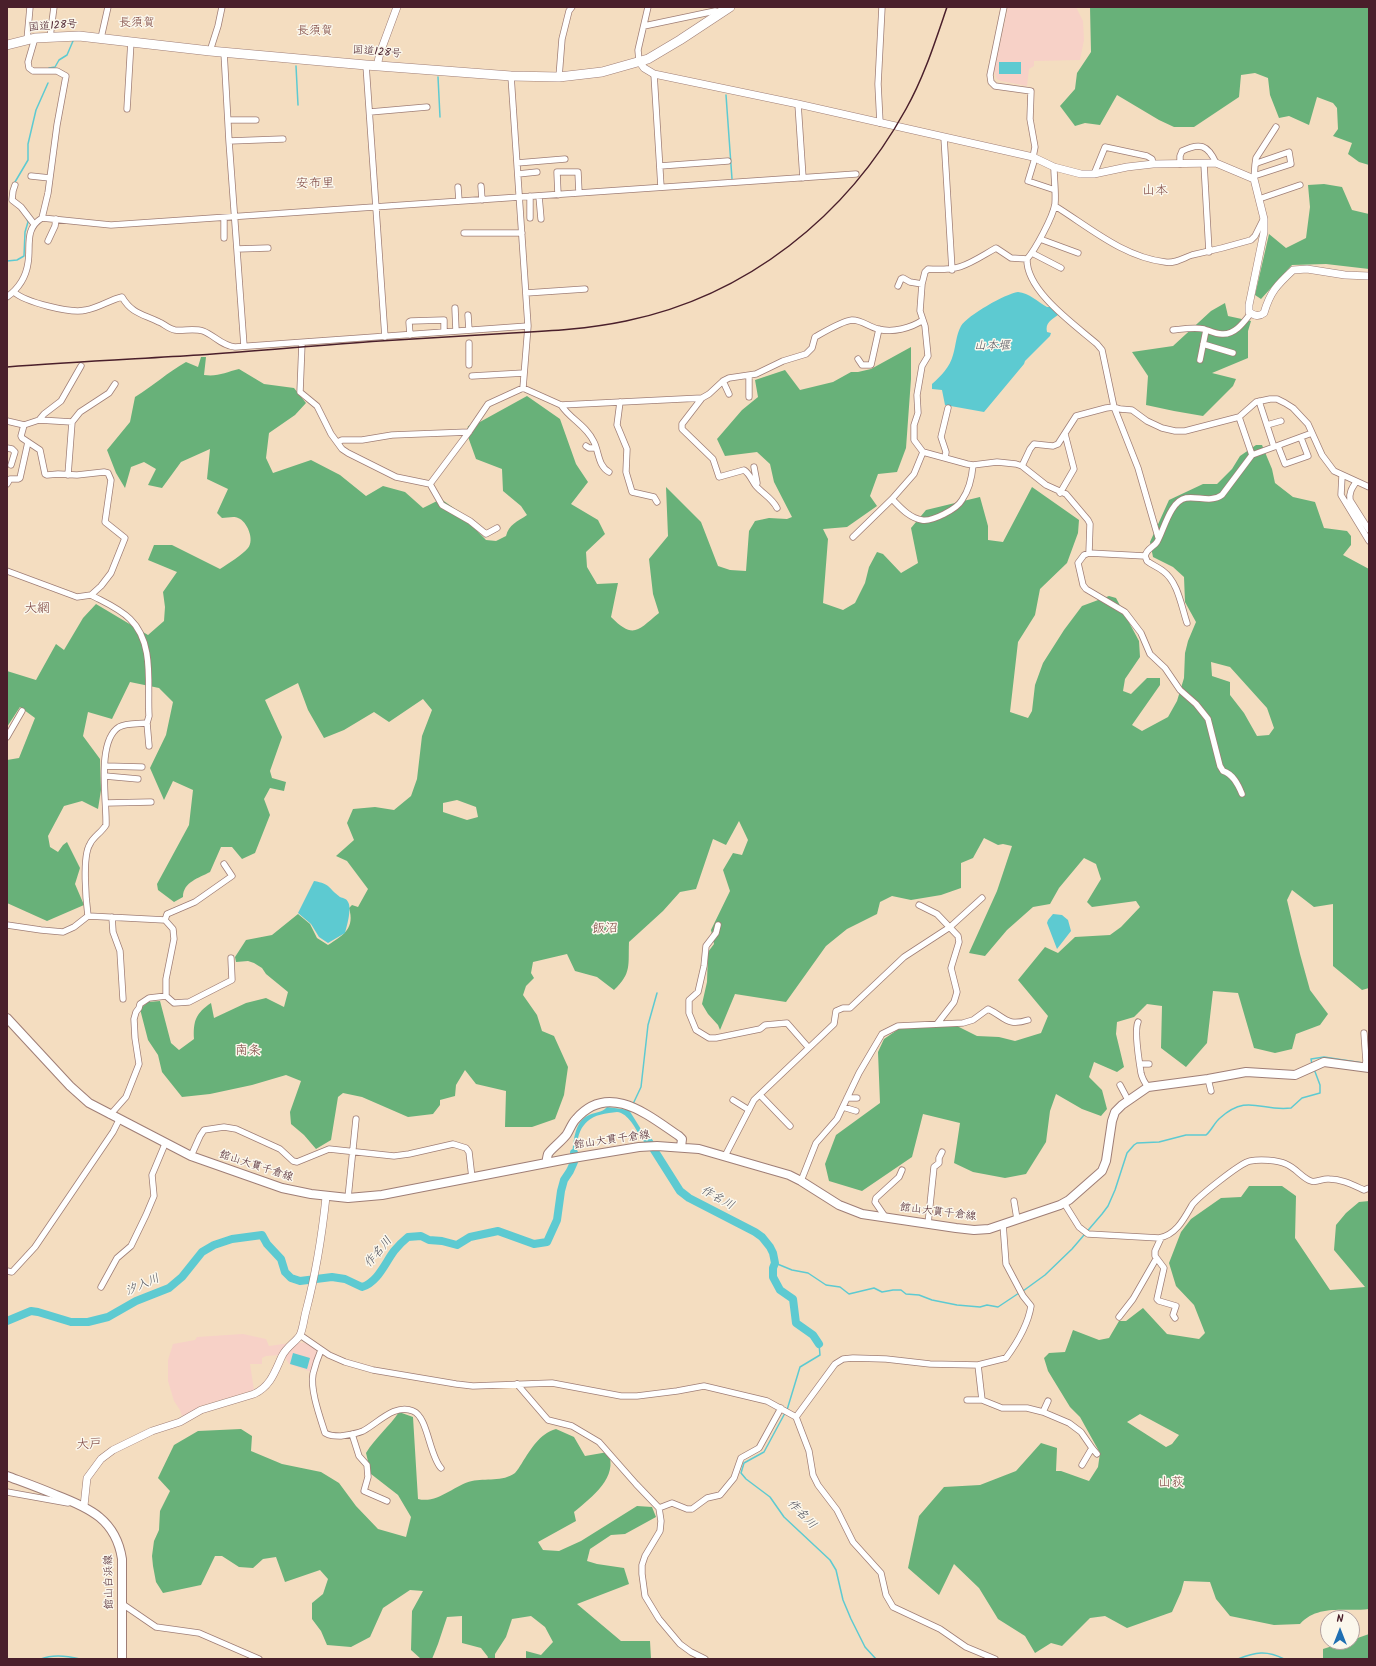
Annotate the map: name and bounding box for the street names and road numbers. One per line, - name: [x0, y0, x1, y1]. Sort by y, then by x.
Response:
- street label: 国道128号: [28, 19, 78, 35]
- street label: 国道128号: [352, 44, 402, 62]
- street label: 館山大貫千倉線: [573, 1129, 651, 1153]
- street label: 館山大貫千倉線: [217, 1149, 295, 1185]
- street label: 館山大貫千倉線: [899, 1202, 977, 1224]
- street label: 館山白浜線: [103, 1554, 117, 1610]

